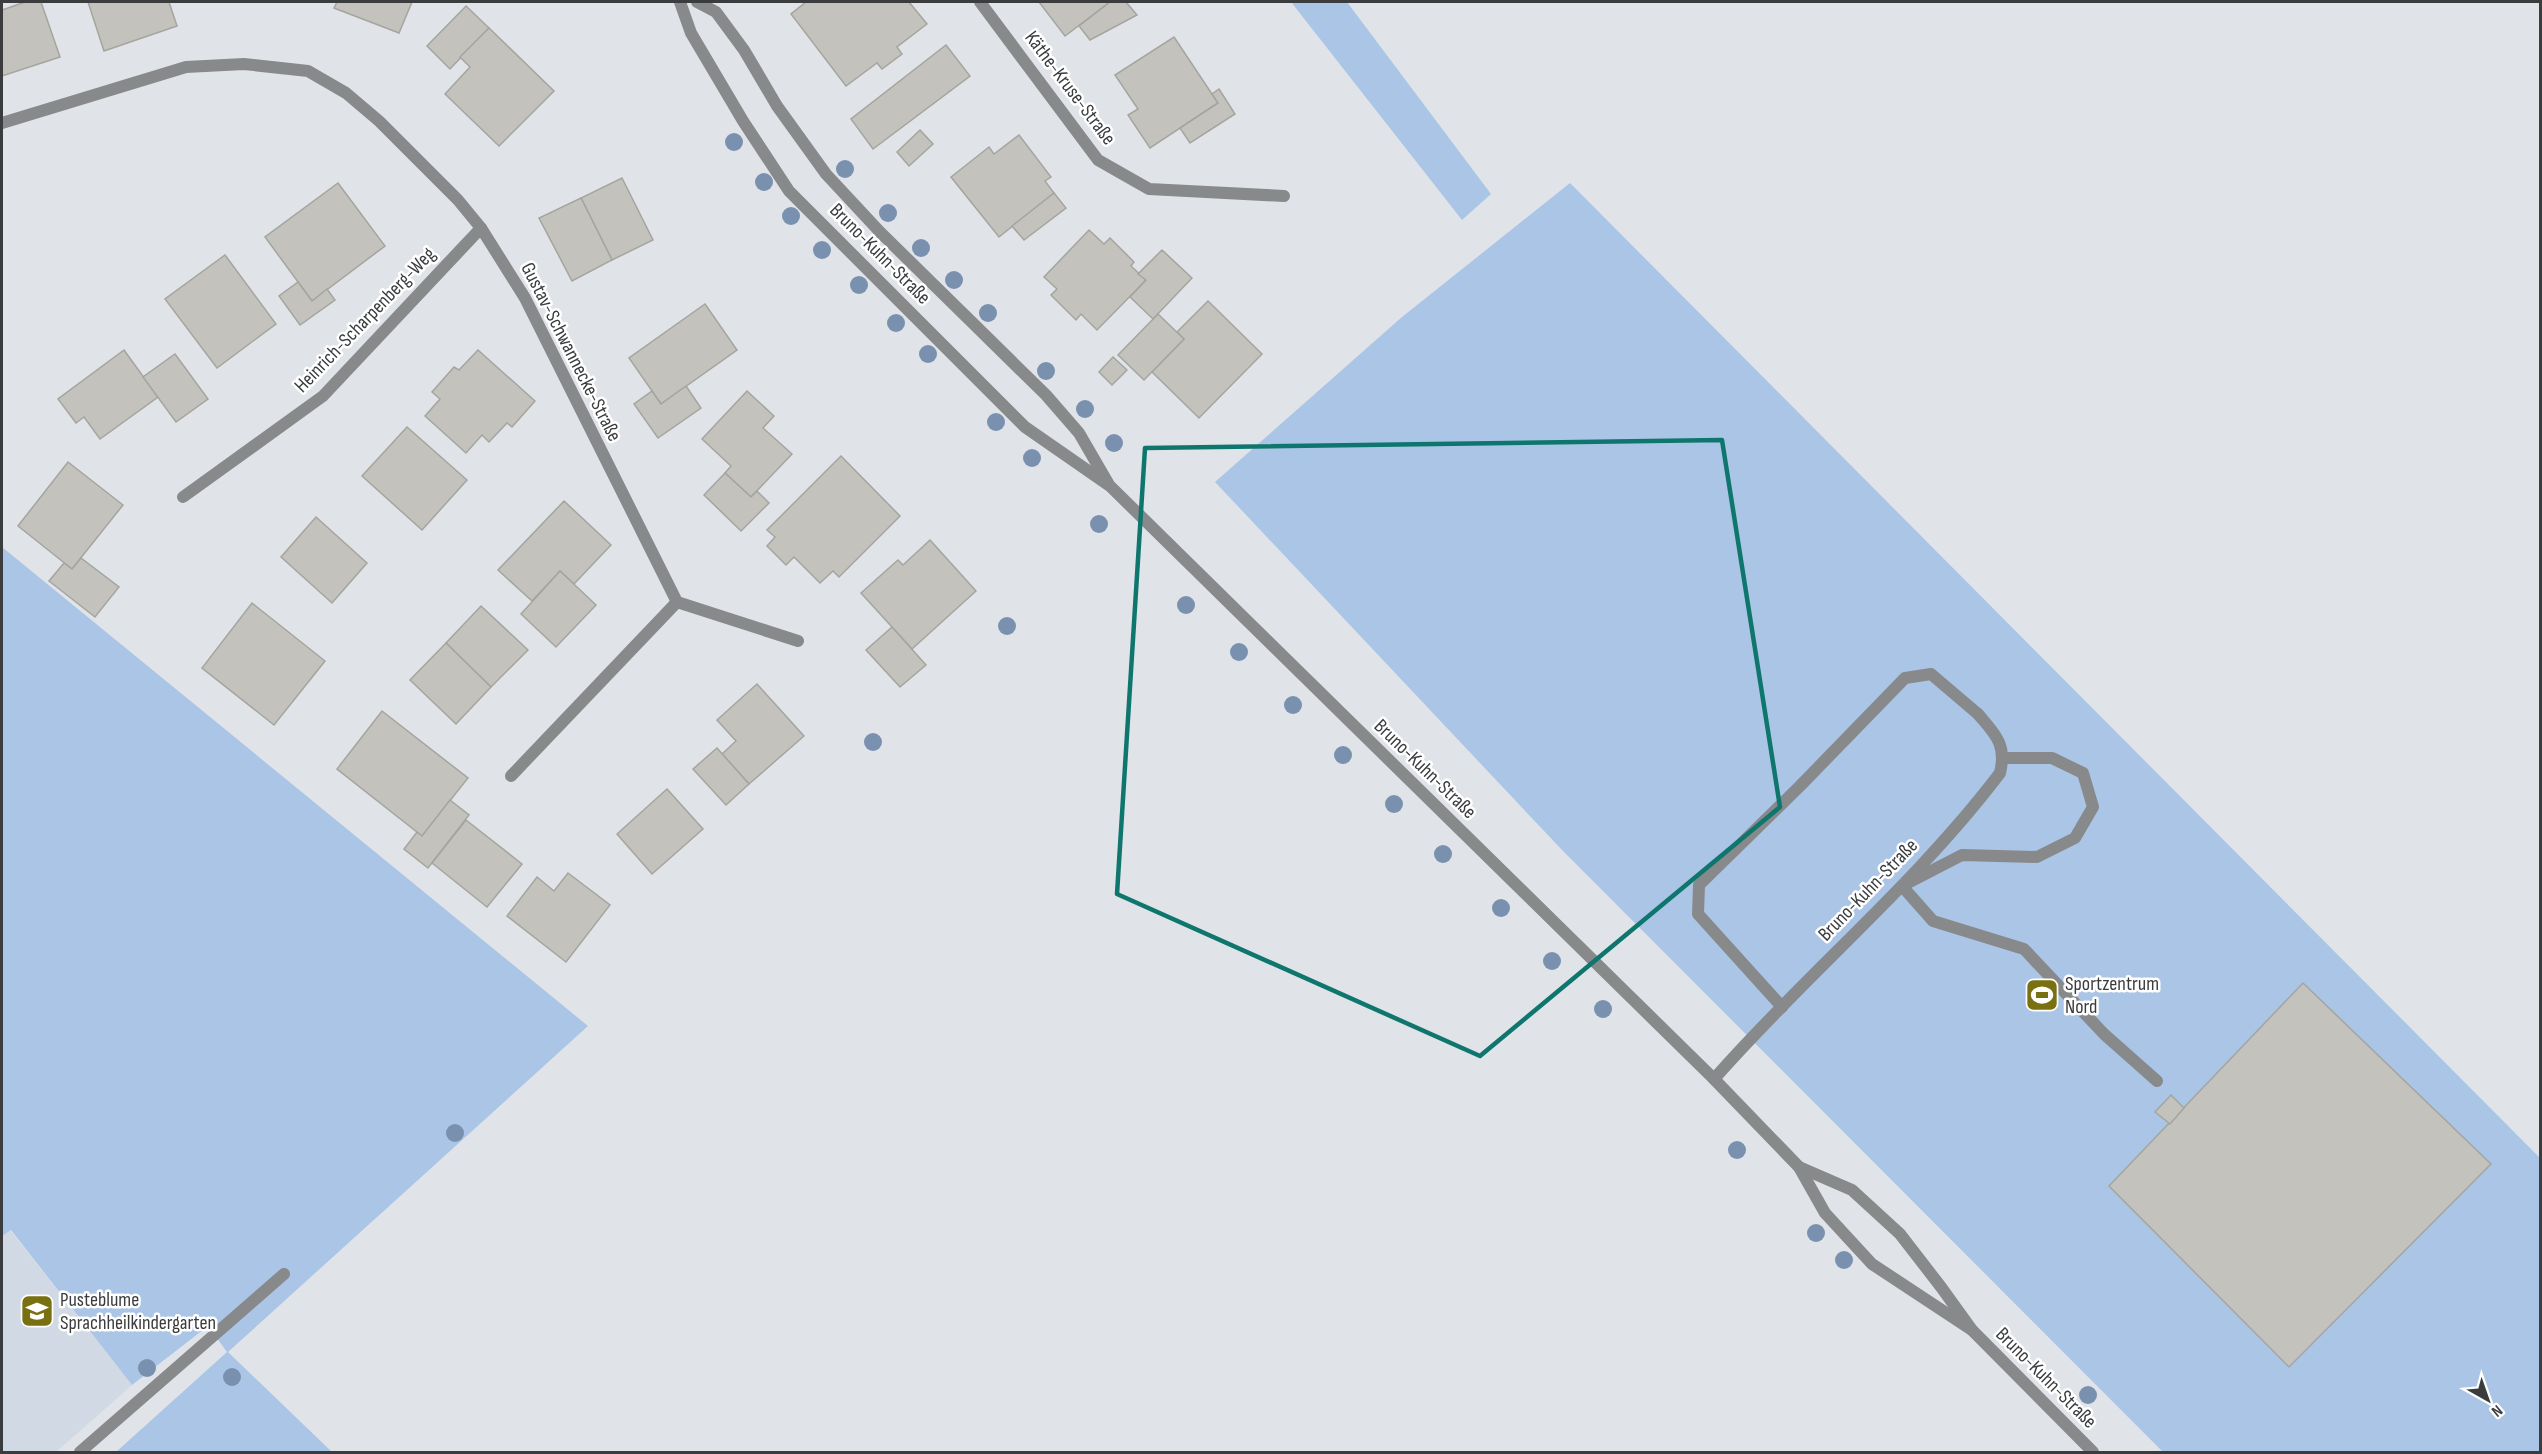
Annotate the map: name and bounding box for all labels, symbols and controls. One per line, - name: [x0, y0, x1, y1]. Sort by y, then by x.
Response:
- street label: Käthe-Kruse-Straße: [1019, 26, 1121, 150]
- street label: Bruno-Kuhn-Straße: [825, 199, 935, 309]
- street label: Heinrich-Scharpenberg-Weg: [289, 242, 441, 398]
- street label: Gustav-Schwannecke-Straße: [515, 259, 627, 445]
- street label: Bruno-Kuhn-Straße: [1369, 714, 1481, 824]
- street label: Bruno-Kuhn-Straße: [1813, 834, 1923, 946]
- place label: Sportzentrum Nord: [2065, 972, 2159, 1019]
- sports icon: Sportzentrum Nord: [2024, 977, 2060, 1013]
- place label: Pusteblume Sprachheilkindergarten: [60, 1288, 216, 1335]
- school or university icon: Pusteblume Sprachheilkindergarten: [19, 1293, 55, 1329]
- street label: Bruno-Kuhn-Straße: [1991, 1323, 2101, 1433]
- north arrow: [2458, 1370, 2518, 1430]
- text: N: [2487, 1400, 2506, 1420]

